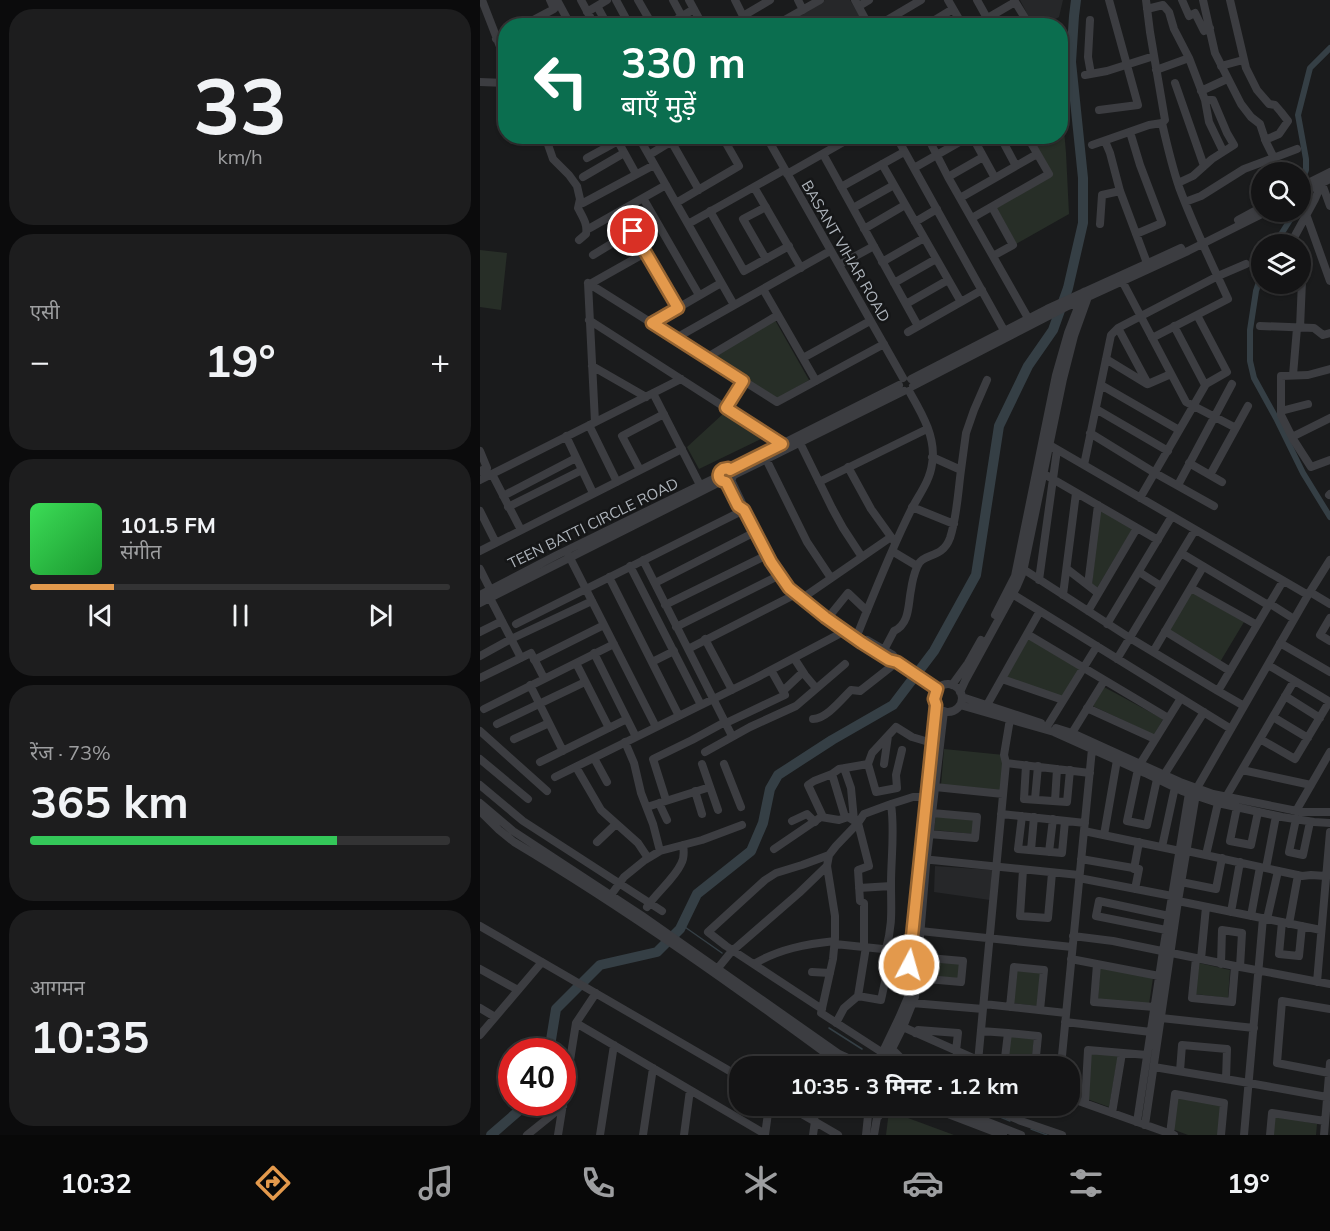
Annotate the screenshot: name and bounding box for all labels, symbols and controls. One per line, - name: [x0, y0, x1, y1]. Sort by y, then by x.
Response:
- text: 330 m: [621, 36, 746, 89]
- icon: left: [522, 42, 600, 120]
- text: 33: [193, 56, 287, 154]
- text: बाएँ मुड़ें: [621, 88, 696, 122]
- text: km/h: [217, 144, 263, 169]
- map controls: [1251, 162, 1311, 294]
- button: search: [1251, 162, 1311, 222]
- street label: BASANT VIHAR ROAD: [798, 177, 894, 325]
- pin: [607, 205, 658, 256]
- icon: arrive: [616, 214, 649, 247]
- button: layers: [1251, 234, 1311, 294]
- text: एसी: [30, 299, 60, 324]
- text: 19°: [204, 332, 276, 388]
- text: −: [30, 340, 50, 381]
- text: +: [430, 340, 450, 381]
- street label: TEEN BATTI CIRCLE ROAD: [505, 473, 681, 573]
- text: 101.5 FM: [120, 511, 216, 539]
- text: संगीत: [120, 539, 161, 564]
- icon: previous: [84, 599, 117, 632]
- icon: pause: [224, 599, 257, 632]
- icon: next: [364, 599, 397, 632]
- text: रेंज · 73%: [30, 740, 111, 765]
- text: 365 km: [30, 773, 189, 829]
- position arrow: [877, 933, 941, 997]
- text: आगमन: [30, 975, 85, 1000]
- text: 10:35: [30, 1008, 149, 1064]
- speed limit sign: 40: [498, 1038, 576, 1116]
- text: 10:35 · 3 मिनट · 1.2 km: [790, 1072, 1019, 1100]
- icon: directions: [252, 1162, 294, 1204]
- icon: music: [415, 1162, 457, 1204]
- icon: phone: [577, 1162, 619, 1204]
- icon: climate: [740, 1162, 782, 1204]
- icon: car: [902, 1162, 944, 1204]
- icon: filters: [1065, 1162, 1107, 1204]
- text: 10:32: [60, 1166, 132, 1200]
- text: 19°: [1227, 1166, 1270, 1200]

